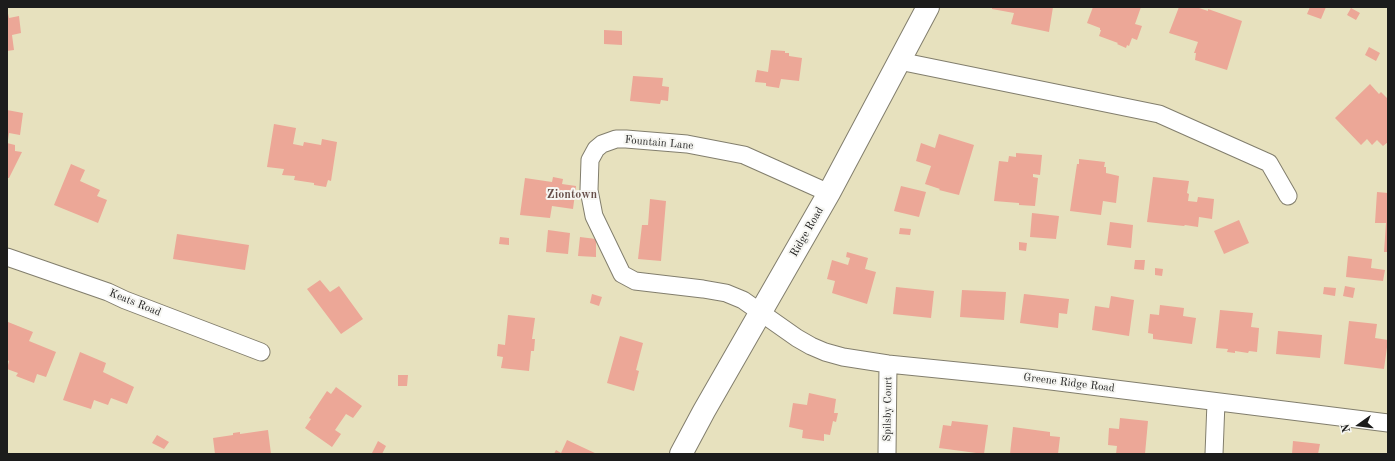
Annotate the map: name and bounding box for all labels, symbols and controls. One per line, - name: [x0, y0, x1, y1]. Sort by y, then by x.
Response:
- street label: Fountain Lane: [624, 133, 694, 153]
- district label: Ziontown: [547, 188, 597, 202]
- street label: Ridge Road: [787, 205, 827, 259]
- street label: Keats Road: [107, 287, 163, 319]
- street label: Greene Ridge Road: [1023, 371, 1115, 395]
- street label: Spilsby Court: [881, 376, 895, 442]
- north arrow: [1339, 405, 1379, 445]
- text: N: [1341, 423, 1353, 433]

